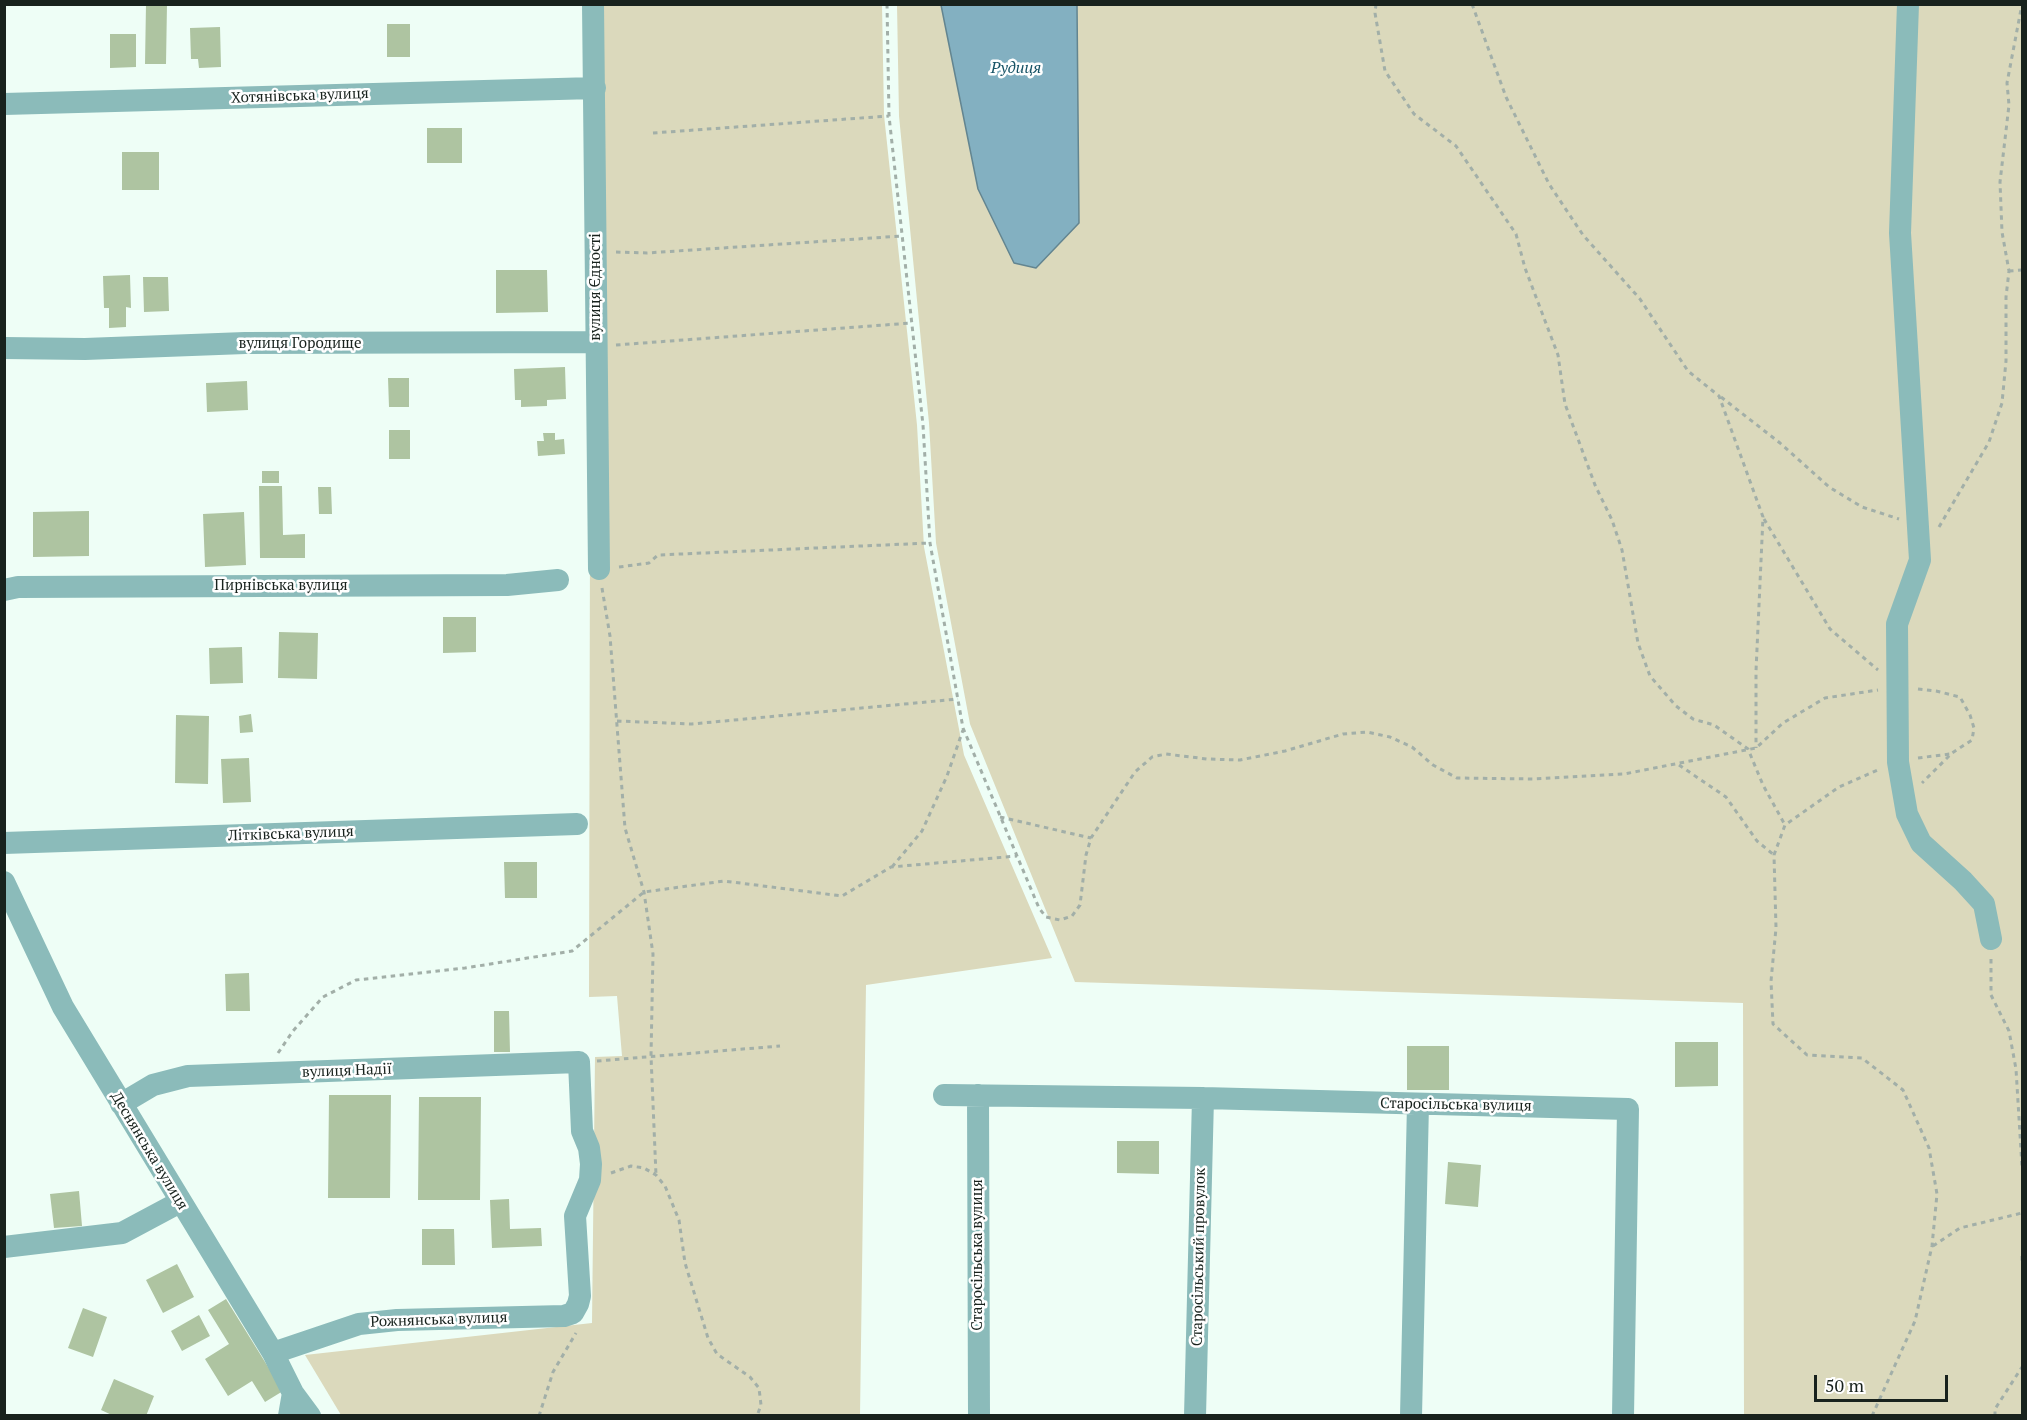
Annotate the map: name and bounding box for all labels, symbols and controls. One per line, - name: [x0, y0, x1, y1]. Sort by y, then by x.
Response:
- water label: Рудиця: [991, 58, 1041, 78]
- street label: Хотянівська вулиця: [231, 85, 369, 107]
- street label: вулиця Єдності: [587, 233, 605, 341]
- street label: вулиця Городище: [239, 335, 361, 353]
- street label: Пирнівська вулиця: [214, 577, 348, 595]
- street label: Літківська вулиця: [228, 823, 354, 845]
- street label: вулиця Надії: [302, 1060, 392, 1082]
- street label: Деснянська вулиця: [107, 1089, 191, 1213]
- street label: Старосільська вулиця: [1380, 1095, 1532, 1115]
- street label: Старосільський провулок: [1188, 1168, 1210, 1346]
- street label: Старосільська вулиця: [969, 1179, 987, 1331]
- street label: Рожнянська вулиця: [370, 1309, 508, 1331]
- scale bar: [1817, 1363, 1950, 1401]
- text: 50 m: [1825, 1373, 1864, 1397]

